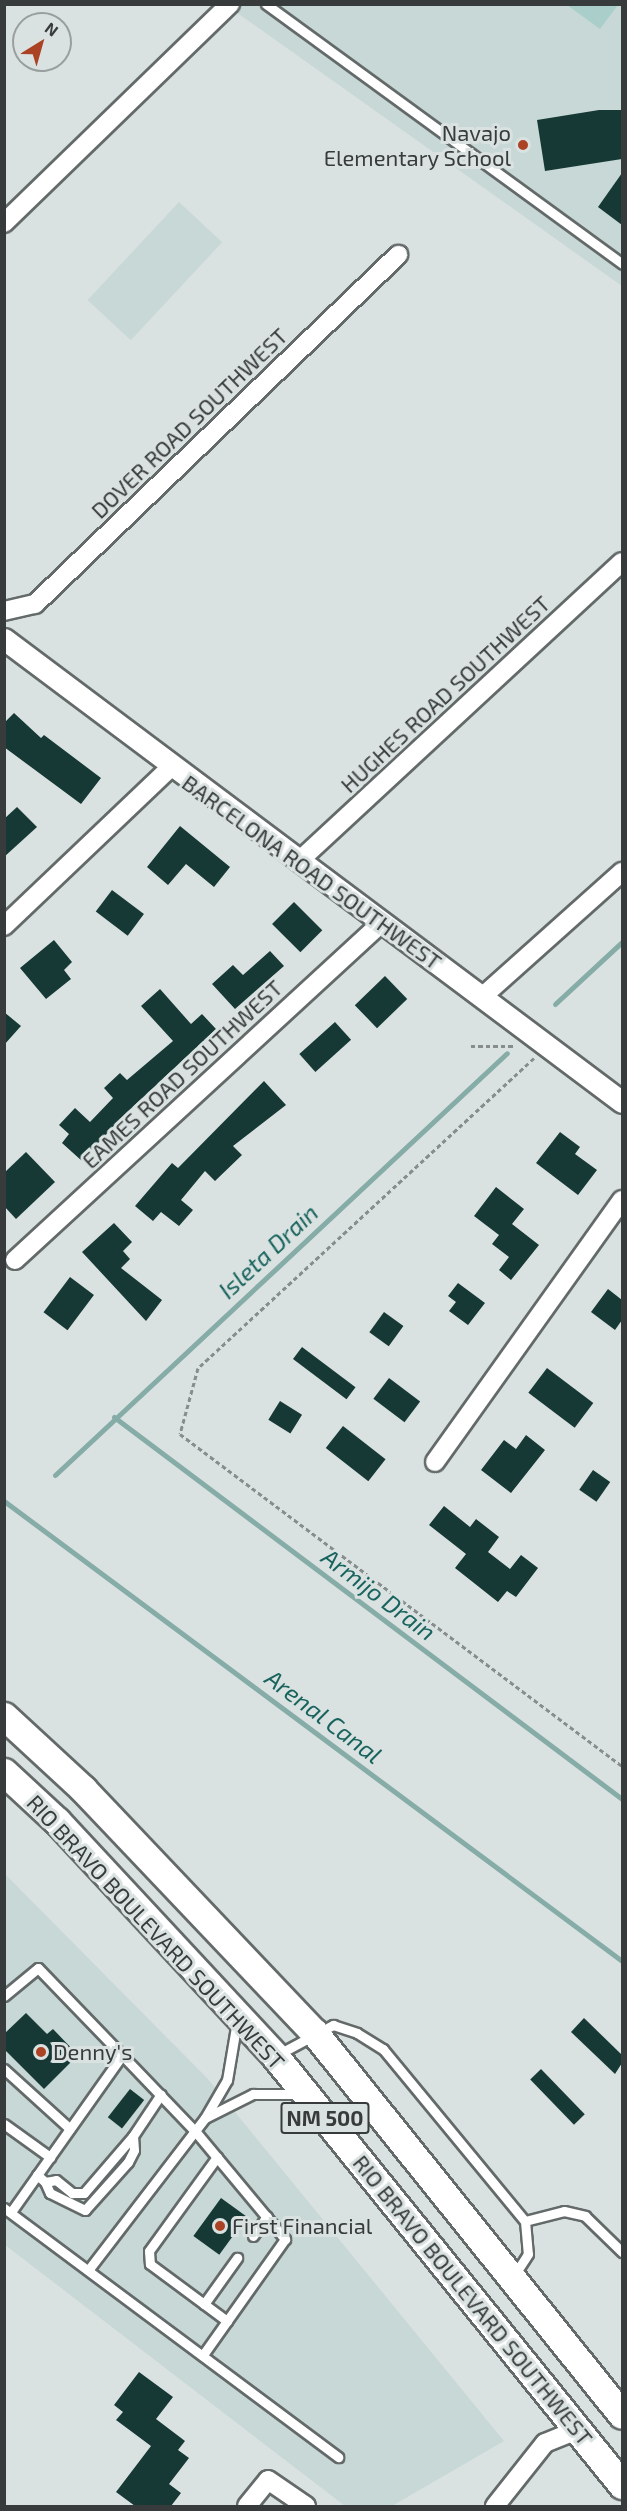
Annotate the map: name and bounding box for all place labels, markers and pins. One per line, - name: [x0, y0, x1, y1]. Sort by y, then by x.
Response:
- place label: Navajo Elementary School: [323, 119, 511, 170]
- marker: Navajo Elementary School: [516, 138, 530, 152]
- place label: Denny's: [53, 2039, 132, 2065]
- marker: Denny's: [34, 2045, 48, 2059]
- place label: First Financial: [232, 2213, 372, 2239]
- marker: First Financial: [213, 2219, 227, 2233]

